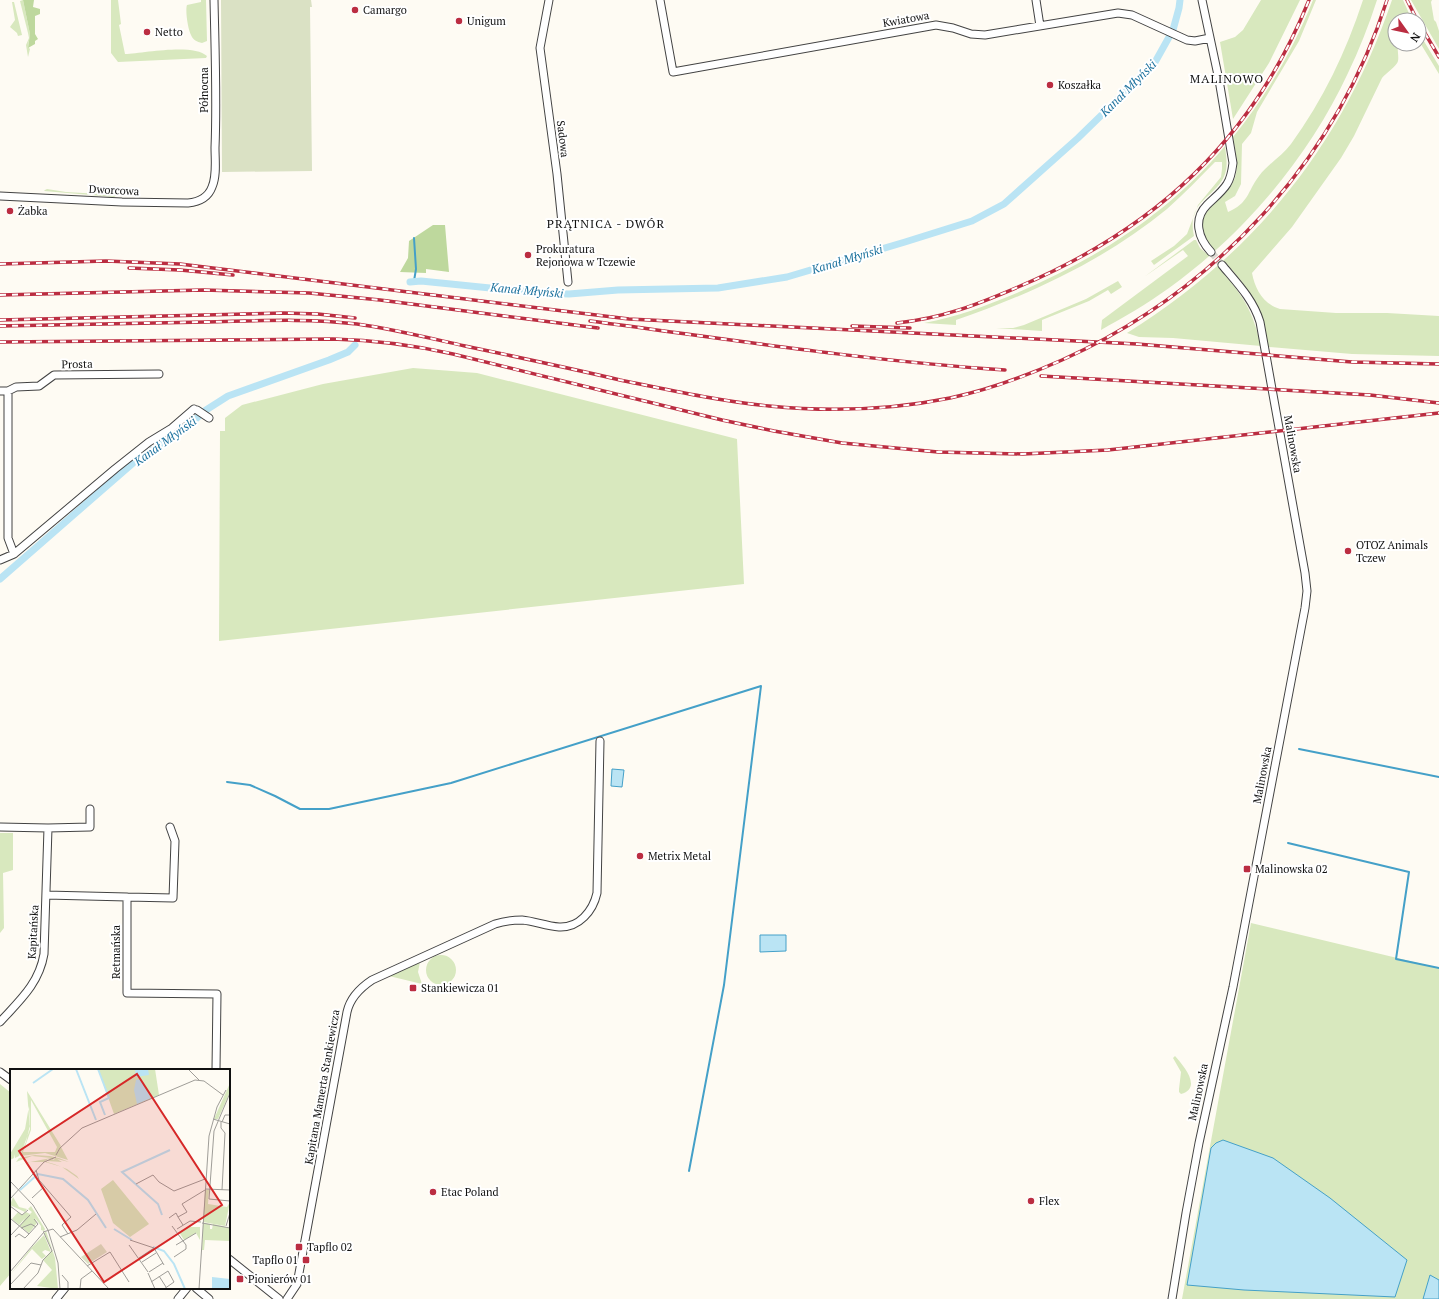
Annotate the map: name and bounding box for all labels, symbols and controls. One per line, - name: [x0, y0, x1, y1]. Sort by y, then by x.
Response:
- place label: Camargo: [363, 3, 407, 17]
- marker: Camargo: [350, 5, 360, 15]
- street label: Kwiatowa: [882, 8, 931, 30]
- north arrow: [1387, 12, 1427, 52]
- place label: Unigum: [467, 14, 506, 28]
- marker: Unigum: [454, 16, 464, 26]
- place label: Netto: [155, 25, 183, 39]
- marker: Netto: [142, 27, 152, 37]
- text: N: [1407, 30, 1424, 45]
- water label: Kanał Młyński: [1096, 56, 1160, 120]
- street label: Północna: [197, 67, 211, 113]
- district label: MALINOWO: [1190, 71, 1264, 86]
- place label: Koszałka: [1058, 78, 1102, 92]
- marker: Koszałka: [1045, 80, 1055, 90]
- street label: Sadowa: [554, 120, 572, 159]
- street label: Dworcowa: [88, 182, 140, 198]
- place label: Żabka: [18, 204, 48, 218]
- marker: Żabka: [5, 206, 15, 216]
- district label: PRĄTNICA - DWÓR: [547, 216, 665, 231]
- water label: Kanał Młyński: [809, 241, 885, 277]
- place label: Prokuratura Rejonowa w Tczewie: [536, 242, 636, 269]
- marker: Prokuratura Rejonowa w Tczewie: [523, 250, 533, 260]
- water label: Kanał Młyński: [489, 279, 565, 301]
- street label: Prosta: [61, 357, 93, 371]
- water label: Kanał Młyński: [130, 413, 200, 469]
- street label: Malinowska: [1281, 414, 1305, 474]
- place label: OTOZ Animals Tczew: [1356, 538, 1428, 565]
- marker: OTOZ Animals Tczew: [1343, 546, 1353, 556]
- street label: Malinowska: [1250, 745, 1275, 805]
- place label: Metrix Metal: [648, 849, 711, 863]
- marker: Metrix Metal: [635, 851, 645, 861]
- place label: Malinowska 02: [1255, 862, 1328, 876]
- marker: Malinowska 02: [1242, 864, 1252, 874]
- street label: Kapitańska: [25, 904, 41, 960]
- street label: Retmańska: [109, 925, 123, 979]
- place label: Stankiewicza 01: [421, 981, 499, 995]
- marker: Stankiewicza 01: [408, 983, 418, 993]
- street label: Kapitana Mamerta Stankiewicza: [301, 1008, 343, 1166]
- street label: Malinowska: [1185, 1062, 1211, 1122]
- inset map: [10, 1069, 230, 1289]
- place label: Etac Poland: [441, 1185, 499, 1199]
- marker: Etac Poland: [428, 1187, 438, 1197]
- place label: Flex: [1039, 1194, 1060, 1208]
- marker: Flex: [1026, 1196, 1036, 1206]
- place label: Tapflo 02: [307, 1240, 353, 1254]
- marker: Tapflo 02: [294, 1242, 304, 1252]
- place label: Tapflo 01: [253, 1253, 298, 1267]
- marker: Tapflo 01: [301, 1255, 311, 1265]
- place label: Pionierów 01: [248, 1272, 312, 1286]
- marker: Pionierów 01: [235, 1274, 245, 1284]

